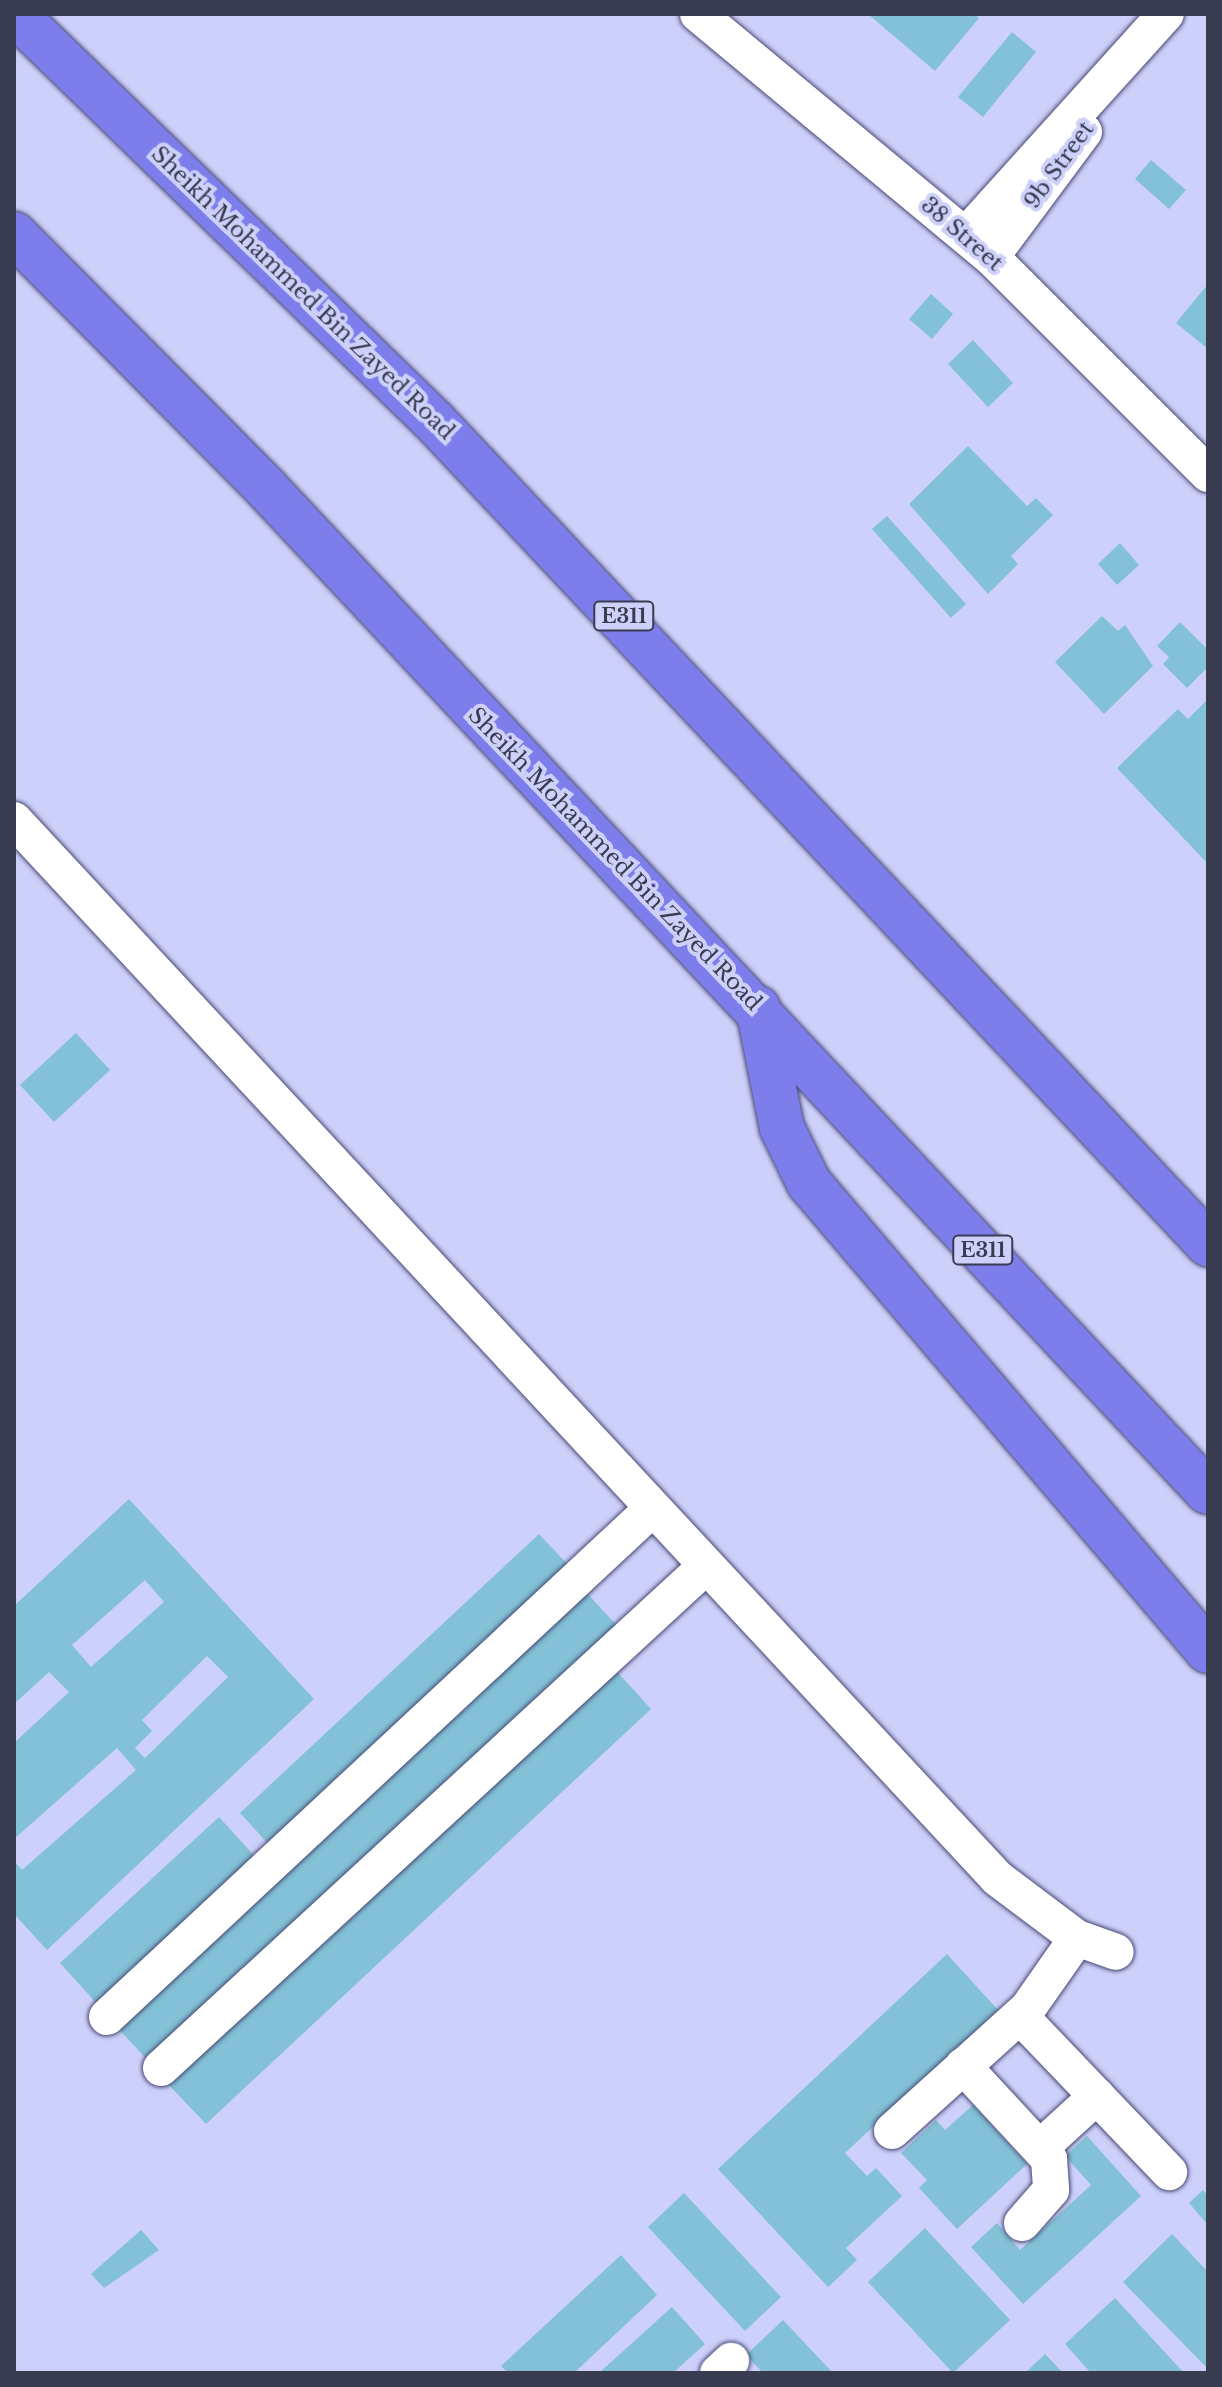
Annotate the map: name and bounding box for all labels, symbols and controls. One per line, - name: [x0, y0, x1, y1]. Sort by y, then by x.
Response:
- street label: 9b Street: [1019, 116, 1099, 214]
- street label: Sheikh Mohammed Bin Zayed Road: [146, 141, 460, 445]
- street label: 38 Street: [916, 191, 1008, 277]
- road number: E311: [592, 600, 656, 632]
- street label: Sheikh Mohammed Bin Zayed Road: [463, 702, 767, 1016]
- road number: E311: [951, 1234, 1015, 1266]

